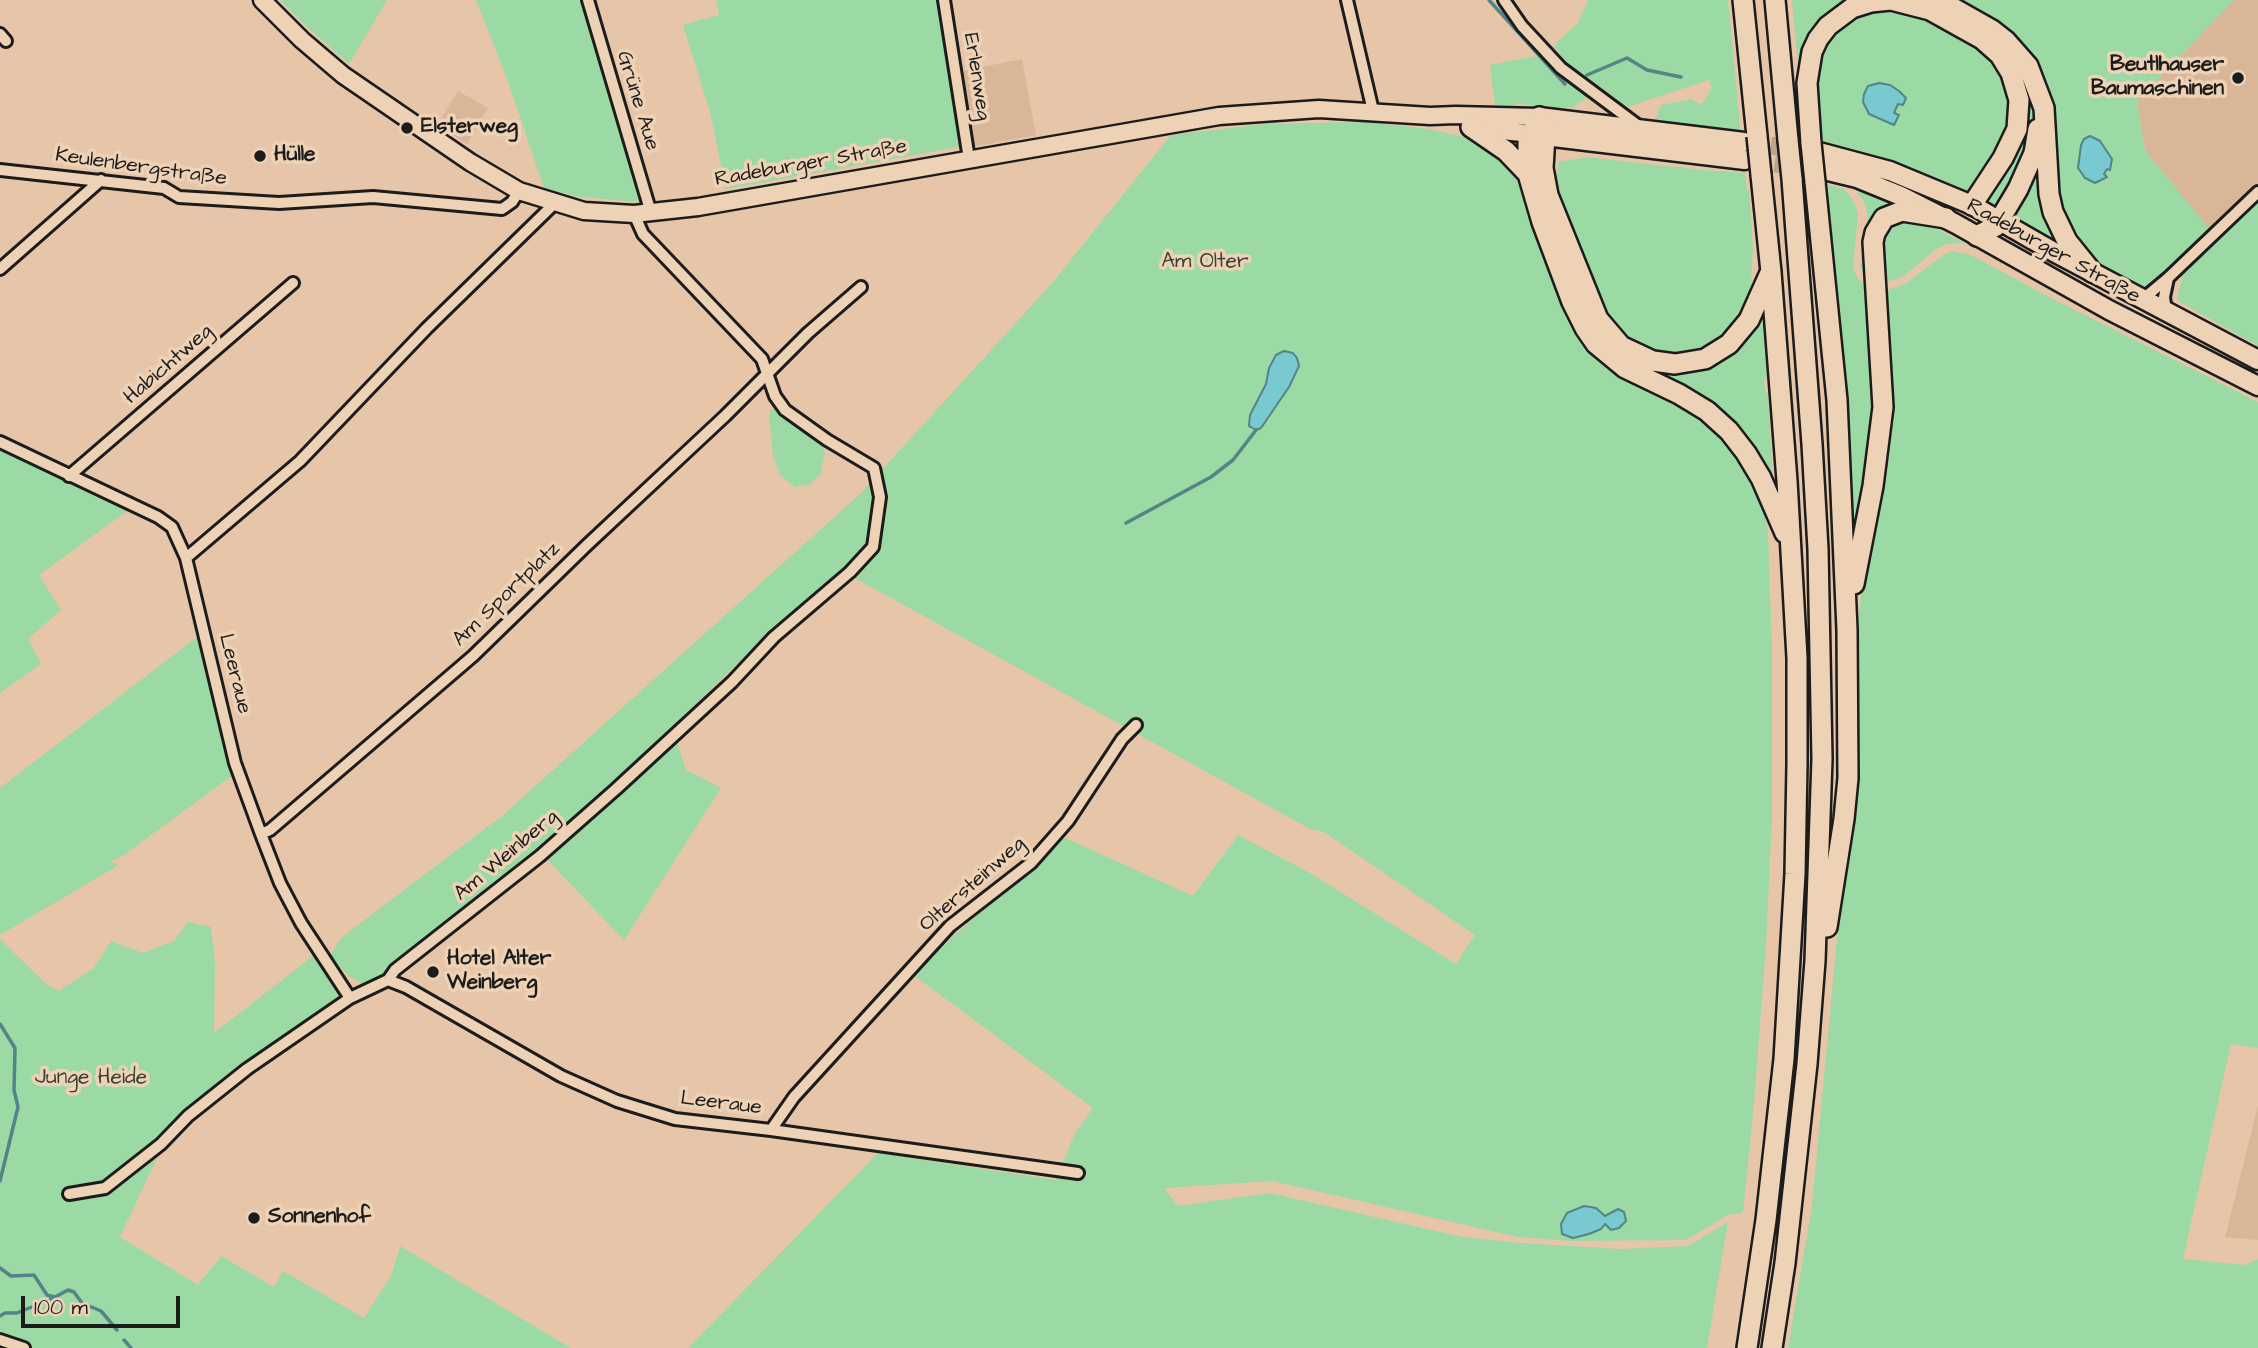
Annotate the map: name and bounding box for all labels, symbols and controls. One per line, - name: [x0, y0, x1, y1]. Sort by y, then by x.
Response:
- street label: Erlenweg: [957, 31, 995, 123]
- street label: Grüne Aue: [610, 48, 664, 154]
- place label: Beutlhauser Baumaschinen: [2091, 53, 2224, 103]
- marker: Beutlhauser Baumaschinen: [2230, 70, 2246, 86]
- place label: Elsterweg: [421, 115, 518, 141]
- marker: Elsterweg: [399, 120, 415, 136]
- street label: Radeburger Straße: [713, 135, 909, 193]
- street label: Keulenbergstraße: [54, 143, 228, 193]
- place label: Hülle: [274, 143, 315, 169]
- marker: Hülle: [252, 148, 268, 164]
- street label: Radeburger Straße: [1962, 194, 2144, 310]
- park label: Am Olter: [1161, 250, 1249, 276]
- street label: Habichtweg: [119, 320, 219, 410]
- street label: Am Sportplatz: [448, 537, 566, 653]
- street label: Leeraue: [212, 631, 256, 717]
- street label: Am Weinberg: [450, 805, 564, 907]
- street label: Oltersteinweg: [915, 832, 1031, 938]
- place label: Hotel Alter Weinberg: [447, 947, 551, 997]
- marker: Hotel Alter Weinberg: [425, 964, 441, 980]
- park label: Junge Heide: [35, 1066, 147, 1092]
- street label: Leeraue: [679, 1087, 763, 1121]
- place label: Sonnenhof: [268, 1205, 371, 1231]
- marker: Sonnenhof: [246, 1210, 262, 1226]
- scale bar: [24, 1282, 184, 1326]
- text: 100 m: [34, 1293, 88, 1322]

